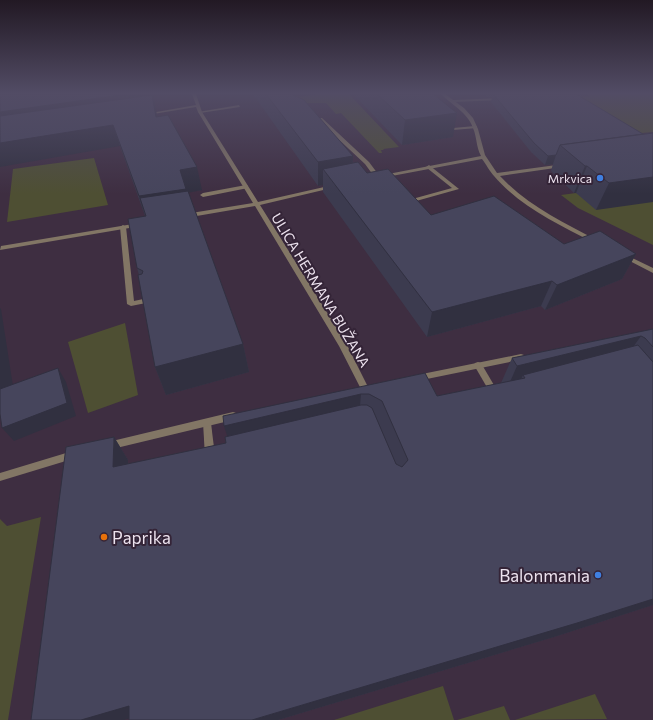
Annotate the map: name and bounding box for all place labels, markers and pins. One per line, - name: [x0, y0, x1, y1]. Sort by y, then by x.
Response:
- place label: Mrkvica: [548, 171, 592, 185]
- marker: Mrkvica: [595, 173, 605, 183]
- place label: Paprika: [112, 527, 171, 548]
- marker: Paprika: [99, 532, 109, 542]
- place label: Balonmania: [499, 565, 590, 586]
- marker: Balonmania: [593, 570, 603, 580]

